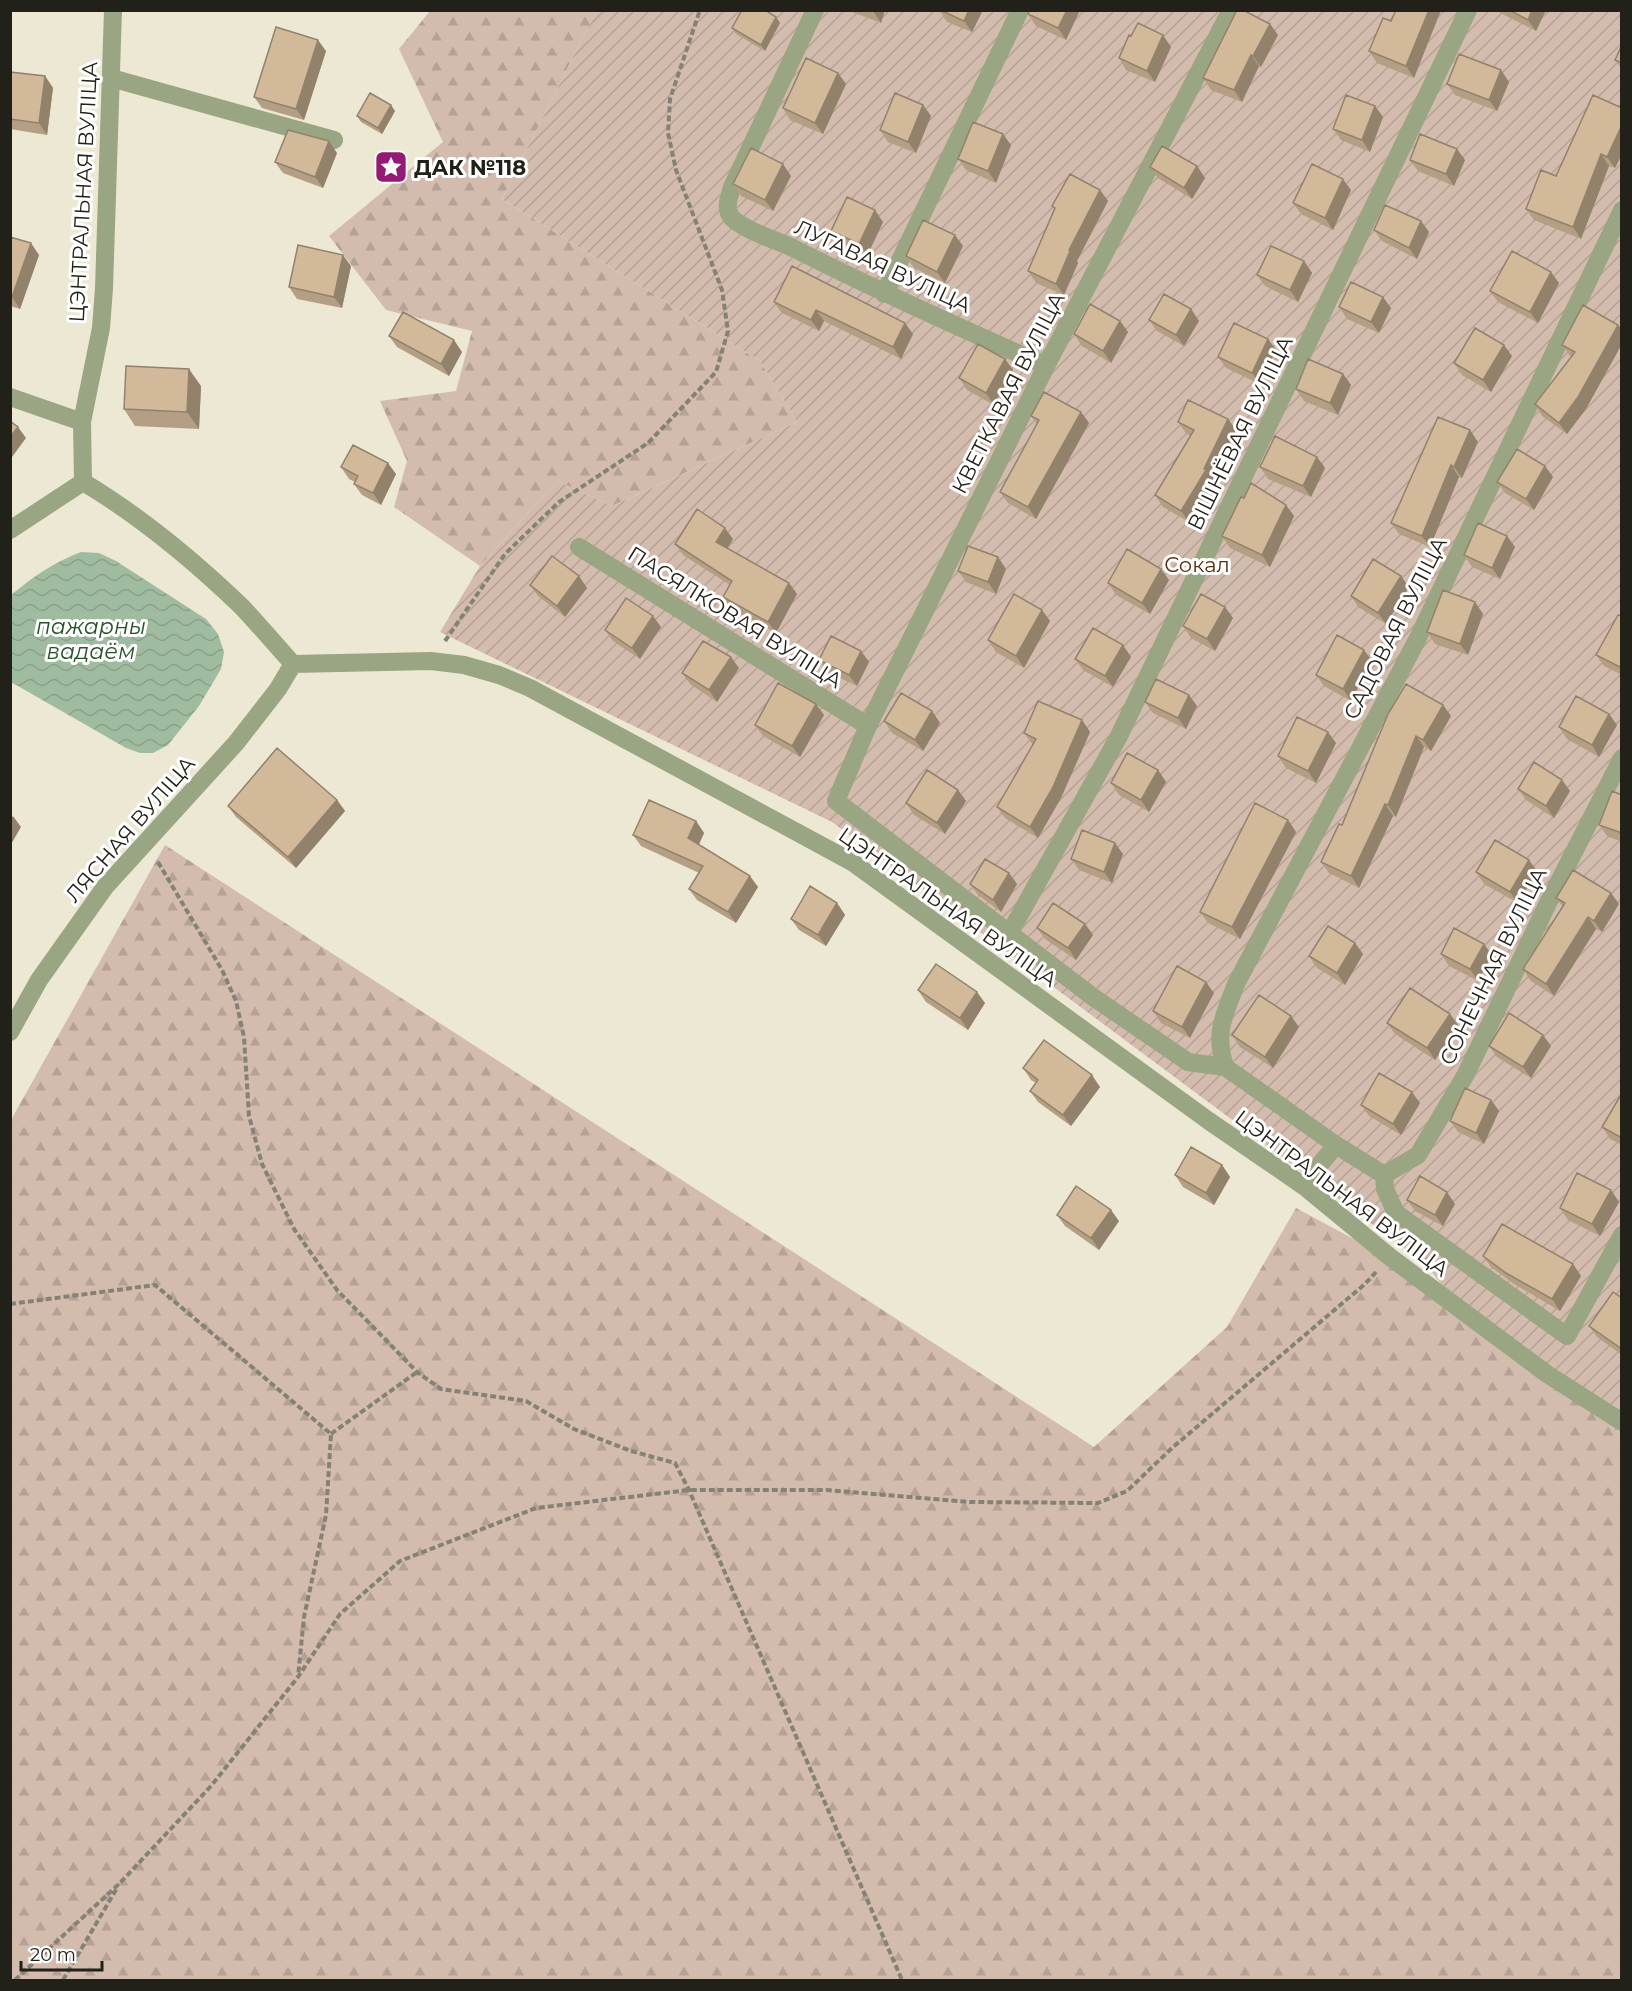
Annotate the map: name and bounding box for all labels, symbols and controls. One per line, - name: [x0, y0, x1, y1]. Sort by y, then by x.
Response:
- street label: ЦЭНТРАЛЬНАЯ ВУЛІЦА: [64, 61, 102, 323]
- place icon: ДАК №118: [373, 149, 409, 185]
- place label: ДАК №118: [414, 155, 526, 180]
- street label: ЛУГАВАЯ ВУЛІЦА: [791, 214, 975, 318]
- street label: КВЕТКАВАЯ ВУЛІЦА: [946, 288, 1070, 498]
- street label: ВІШНЁВАЯ ВУЛІЦА: [1182, 331, 1298, 534]
- street label: САДОВАЯ ВУЛІЦА: [1338, 532, 1452, 723]
- street label: ПАСЯЛКОВАЯ ВУЛІЦА: [623, 541, 847, 693]
- park label: Сокал: [1164, 552, 1230, 577]
- water label: пажарны вадаём: [36, 613, 146, 665]
- street label: ЛЯСНАЯ ВУЛІЦА: [60, 751, 200, 907]
- street label: ЦЭНТРАЛЬНАЯ ВУЛІЦА: [834, 822, 1062, 992]
- street label: СОНЕЧНАЯ ВУЛІЦА: [1434, 863, 1552, 1069]
- street label: ЦЭНТРАЛЬНАЯ ВУЛІЦА: [1230, 1104, 1454, 1282]
- scale bar: [21, 1934, 102, 1972]
- text: 20 m: [30, 1944, 76, 1966]

